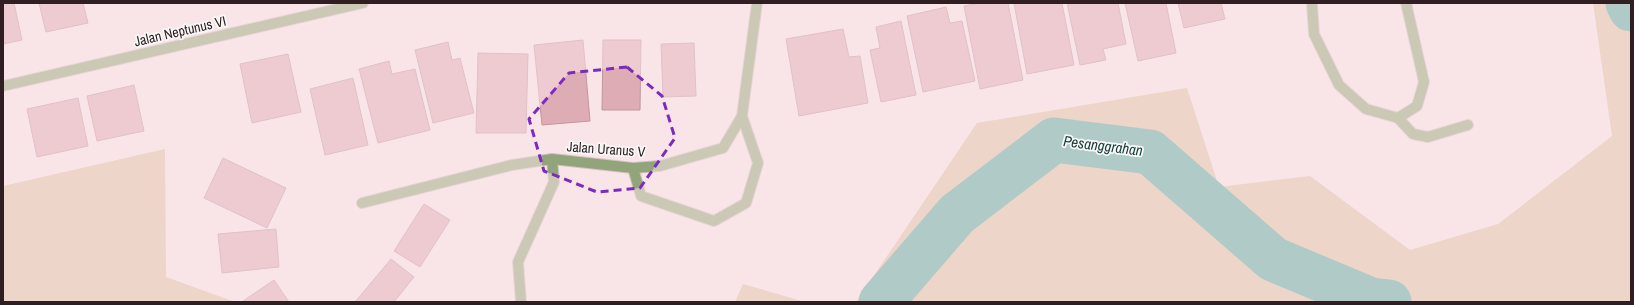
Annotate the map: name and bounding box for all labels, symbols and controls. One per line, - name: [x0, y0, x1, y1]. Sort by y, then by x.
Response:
- street label: Jalan Neptunus VI: [132, 12, 228, 50]
- water label: Pesanggrahan: [1062, 130, 1144, 161]
- street label: Jalan Uranus V: [566, 137, 646, 161]

